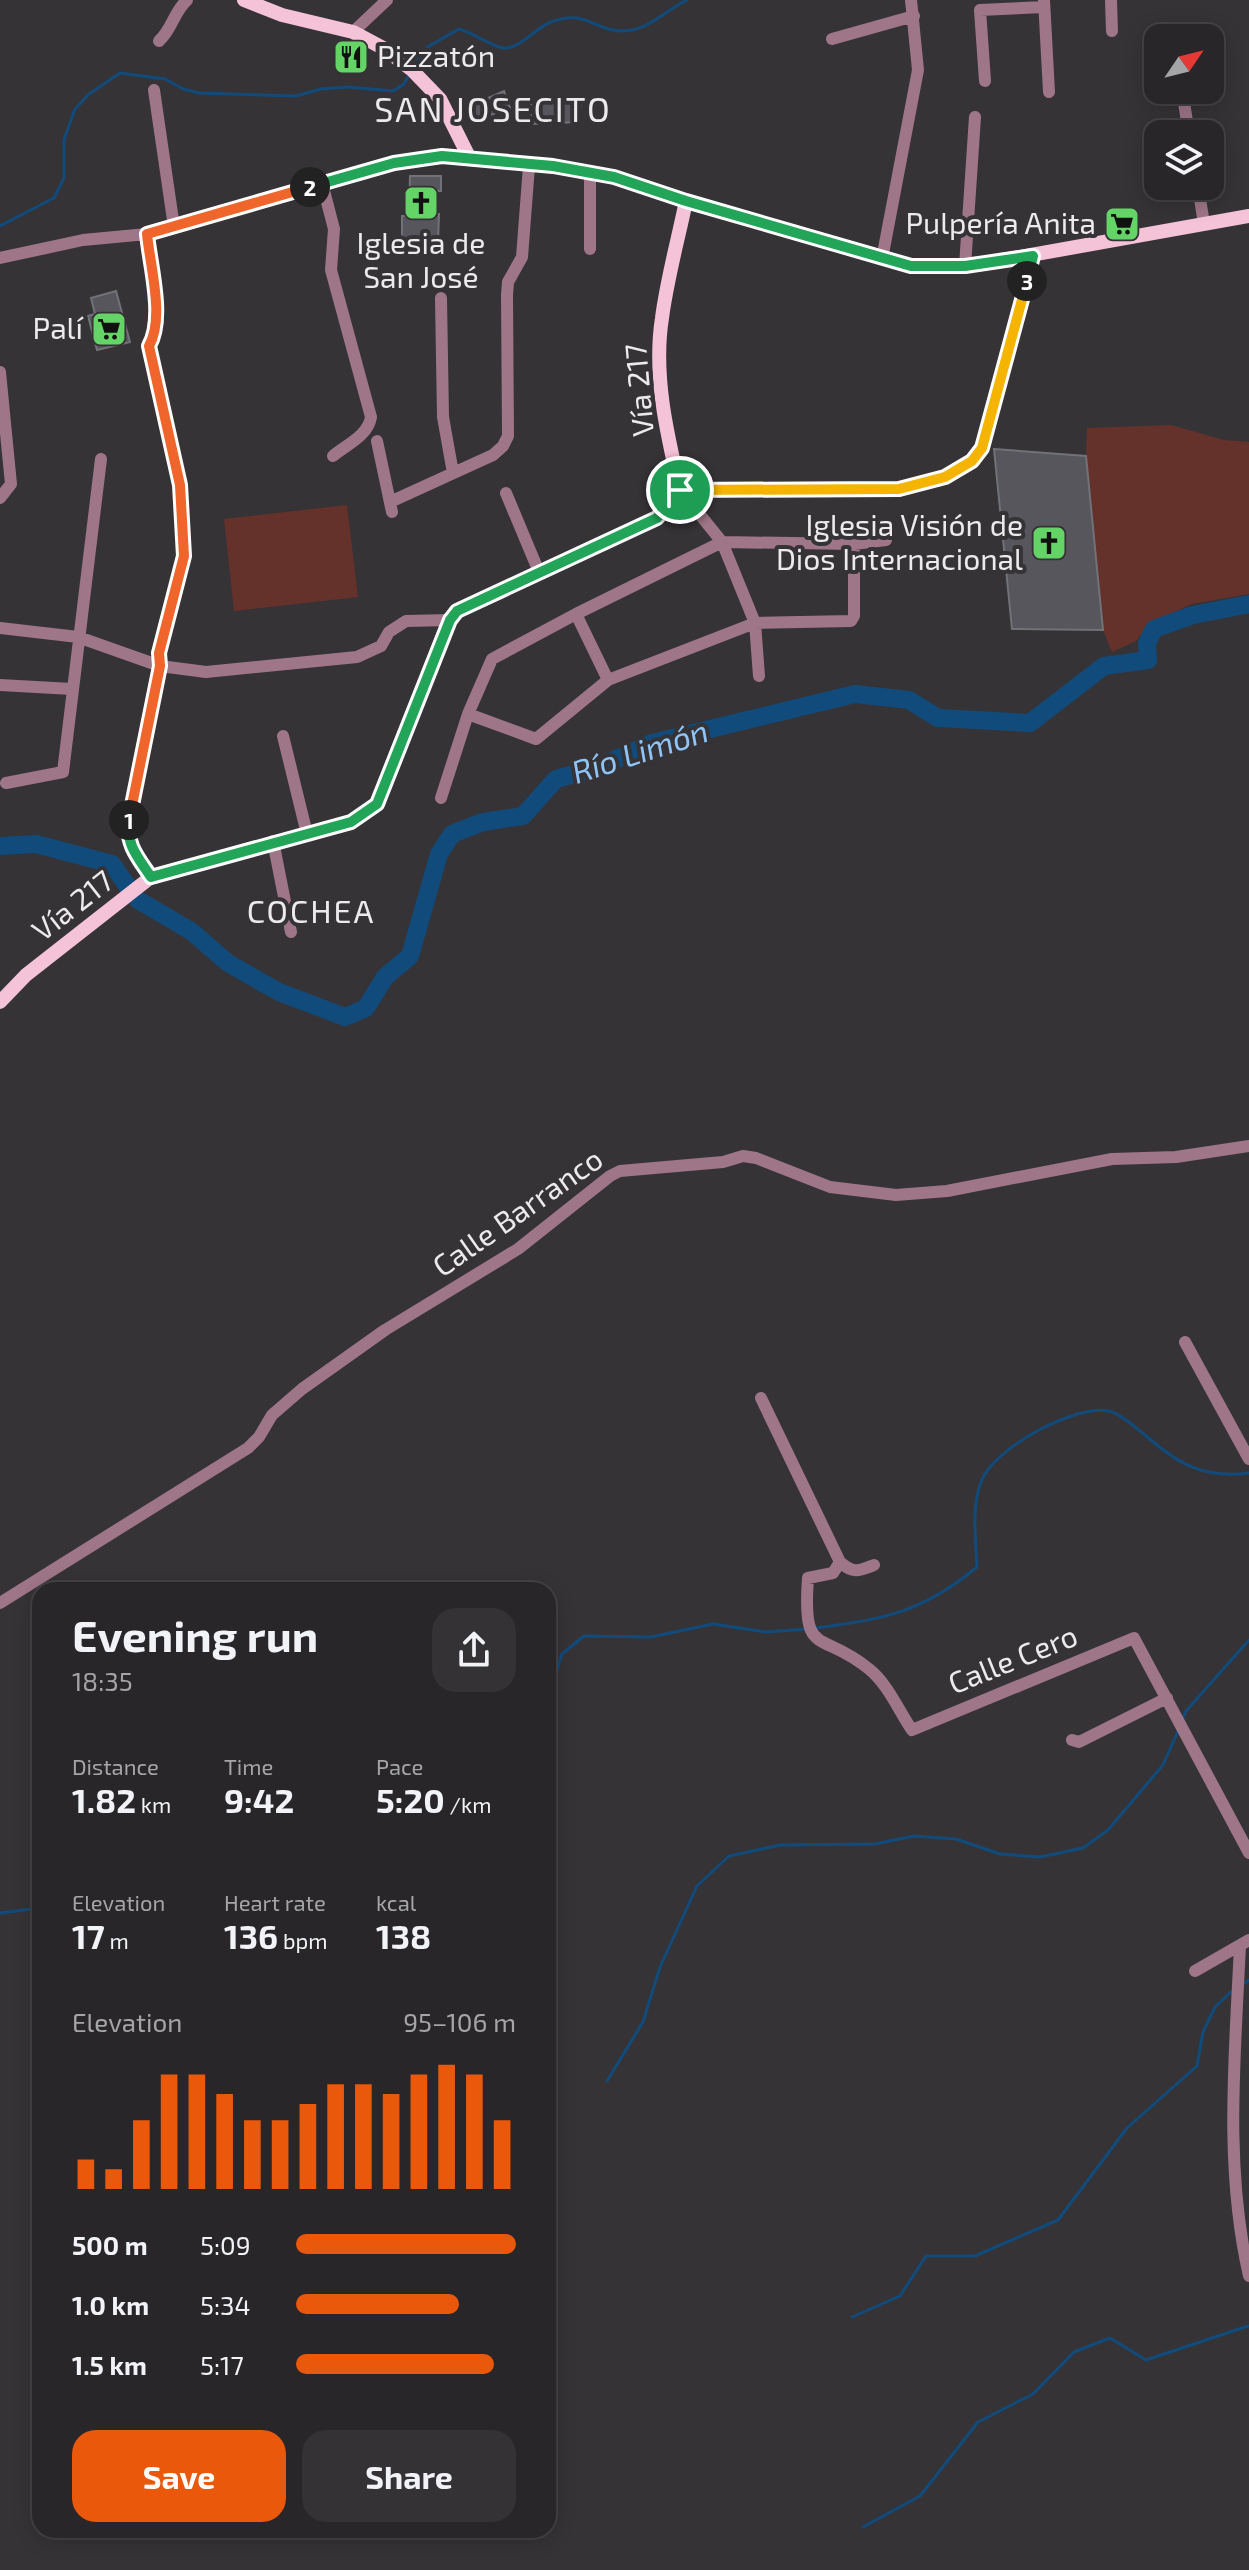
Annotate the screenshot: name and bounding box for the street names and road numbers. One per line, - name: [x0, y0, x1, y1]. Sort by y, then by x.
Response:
- street label: Vía 217: [616, 342, 660, 438]
- street label: Vía 217: [24, 862, 120, 947]
- street label: Calle Barranco: [425, 1140, 609, 1283]
- street label: Calle Cero: [942, 1616, 1082, 1700]

